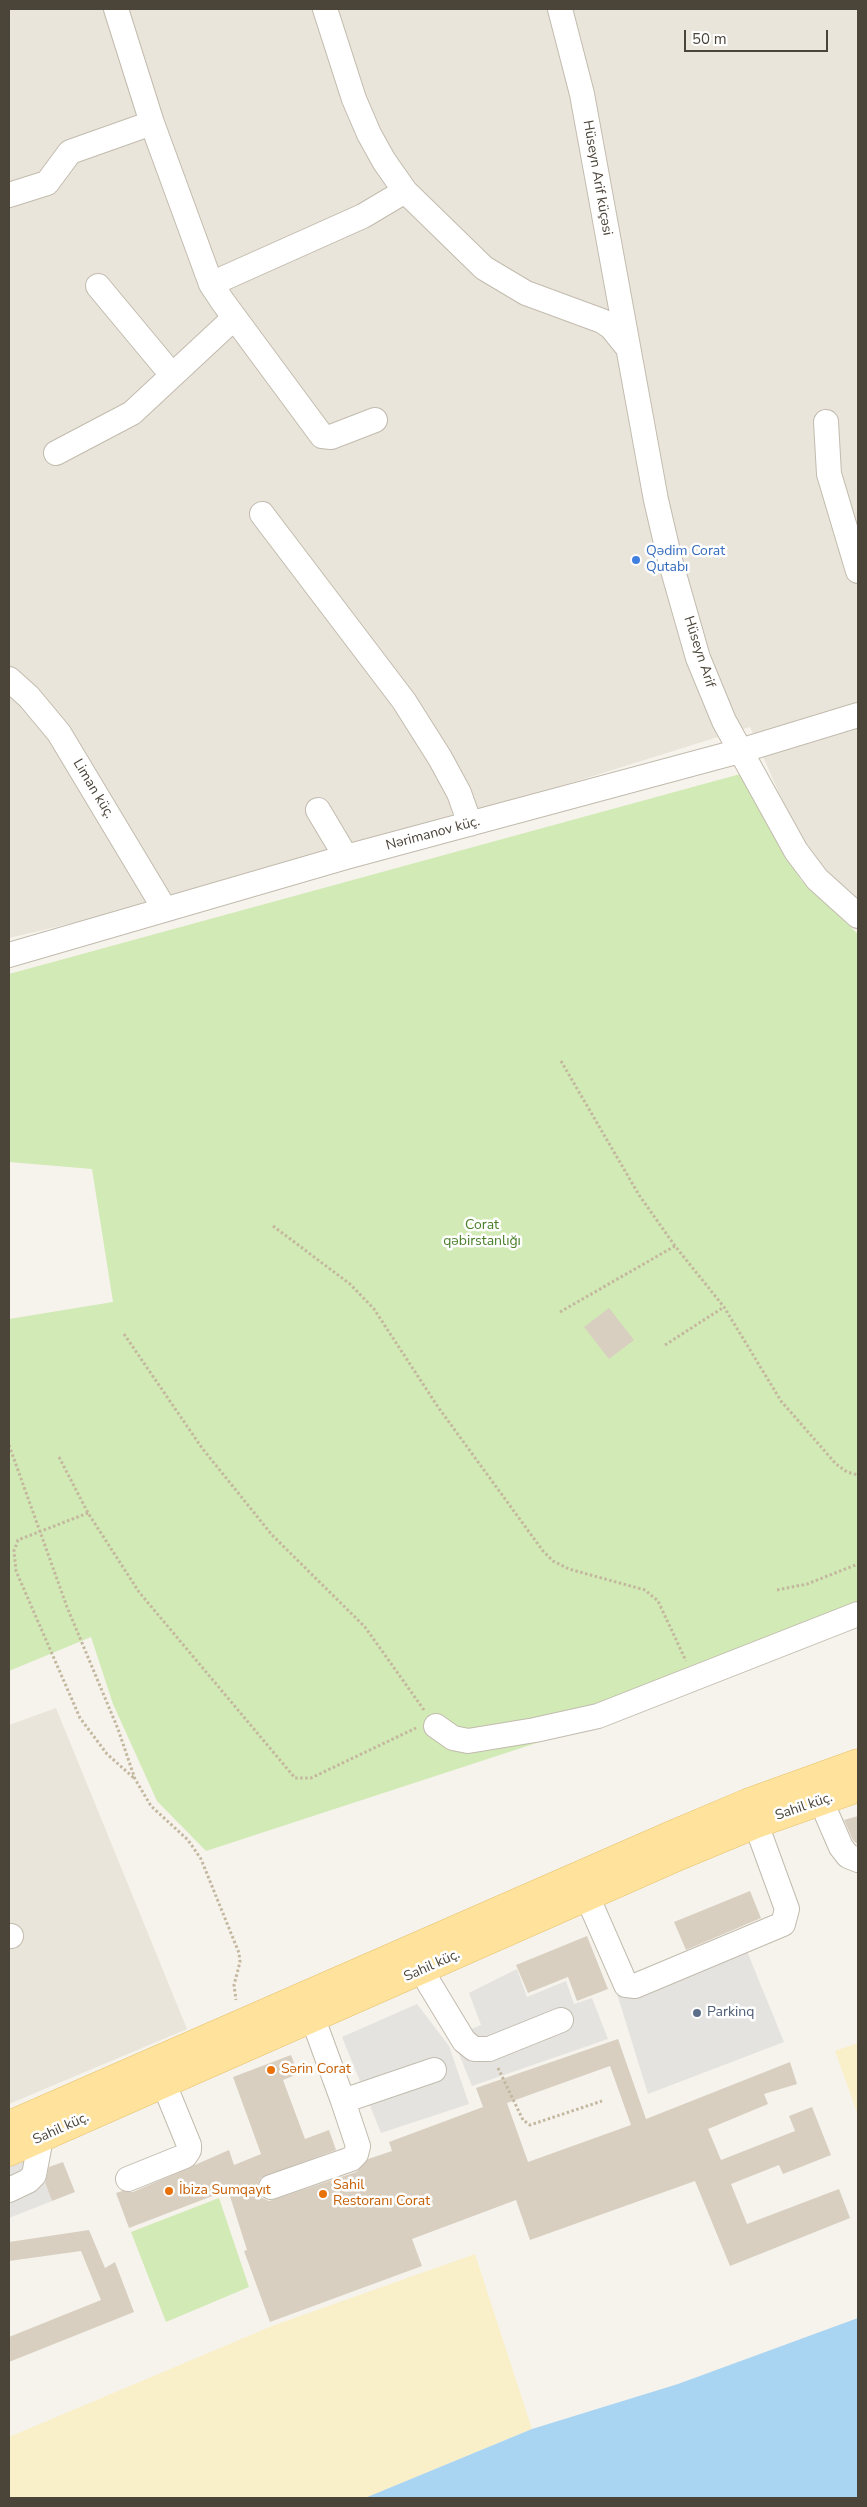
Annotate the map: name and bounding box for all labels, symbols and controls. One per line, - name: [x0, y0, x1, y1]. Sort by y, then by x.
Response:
- scale bar: [687, 20, 831, 52]
- text: 50 m: [692, 29, 727, 49]
- street label: Hüseyn Arif küçəsi: [579, 119, 615, 237]
- place label: Qədim Corat Qutabı: [646, 544, 725, 576]
- marker: Qədim Corat Qutabı: [630, 554, 642, 566]
- street label: Hüseyn Arif: [680, 614, 718, 690]
- street label: Liman küç.: [69, 756, 117, 822]
- street label: Nərimanov küç.: [384, 813, 482, 855]
- park label: Corat qəbirstanlığı: [443, 1218, 521, 1250]
- street label: Sahil küç.: [773, 1789, 835, 1825]
- street label: Sahil küç.: [401, 1946, 463, 1986]
- place label: Parkinq: [707, 2005, 754, 2021]
- marker: Parkinq: [691, 2007, 703, 2019]
- place label: Sərin Corat: [281, 2062, 351, 2078]
- marker: Sərin Corat: [265, 2064, 277, 2076]
- street label: Sahil küç.: [30, 2109, 92, 2149]
- place label: Sahil Restoranı Corat: [333, 2178, 430, 2210]
- place label: İbiza Sumqayıt: [179, 2183, 271, 2199]
- marker: İbiza Sumqayıt: [163, 2185, 175, 2197]
- marker: Sahil Restoranı Corat: [317, 2188, 329, 2200]

